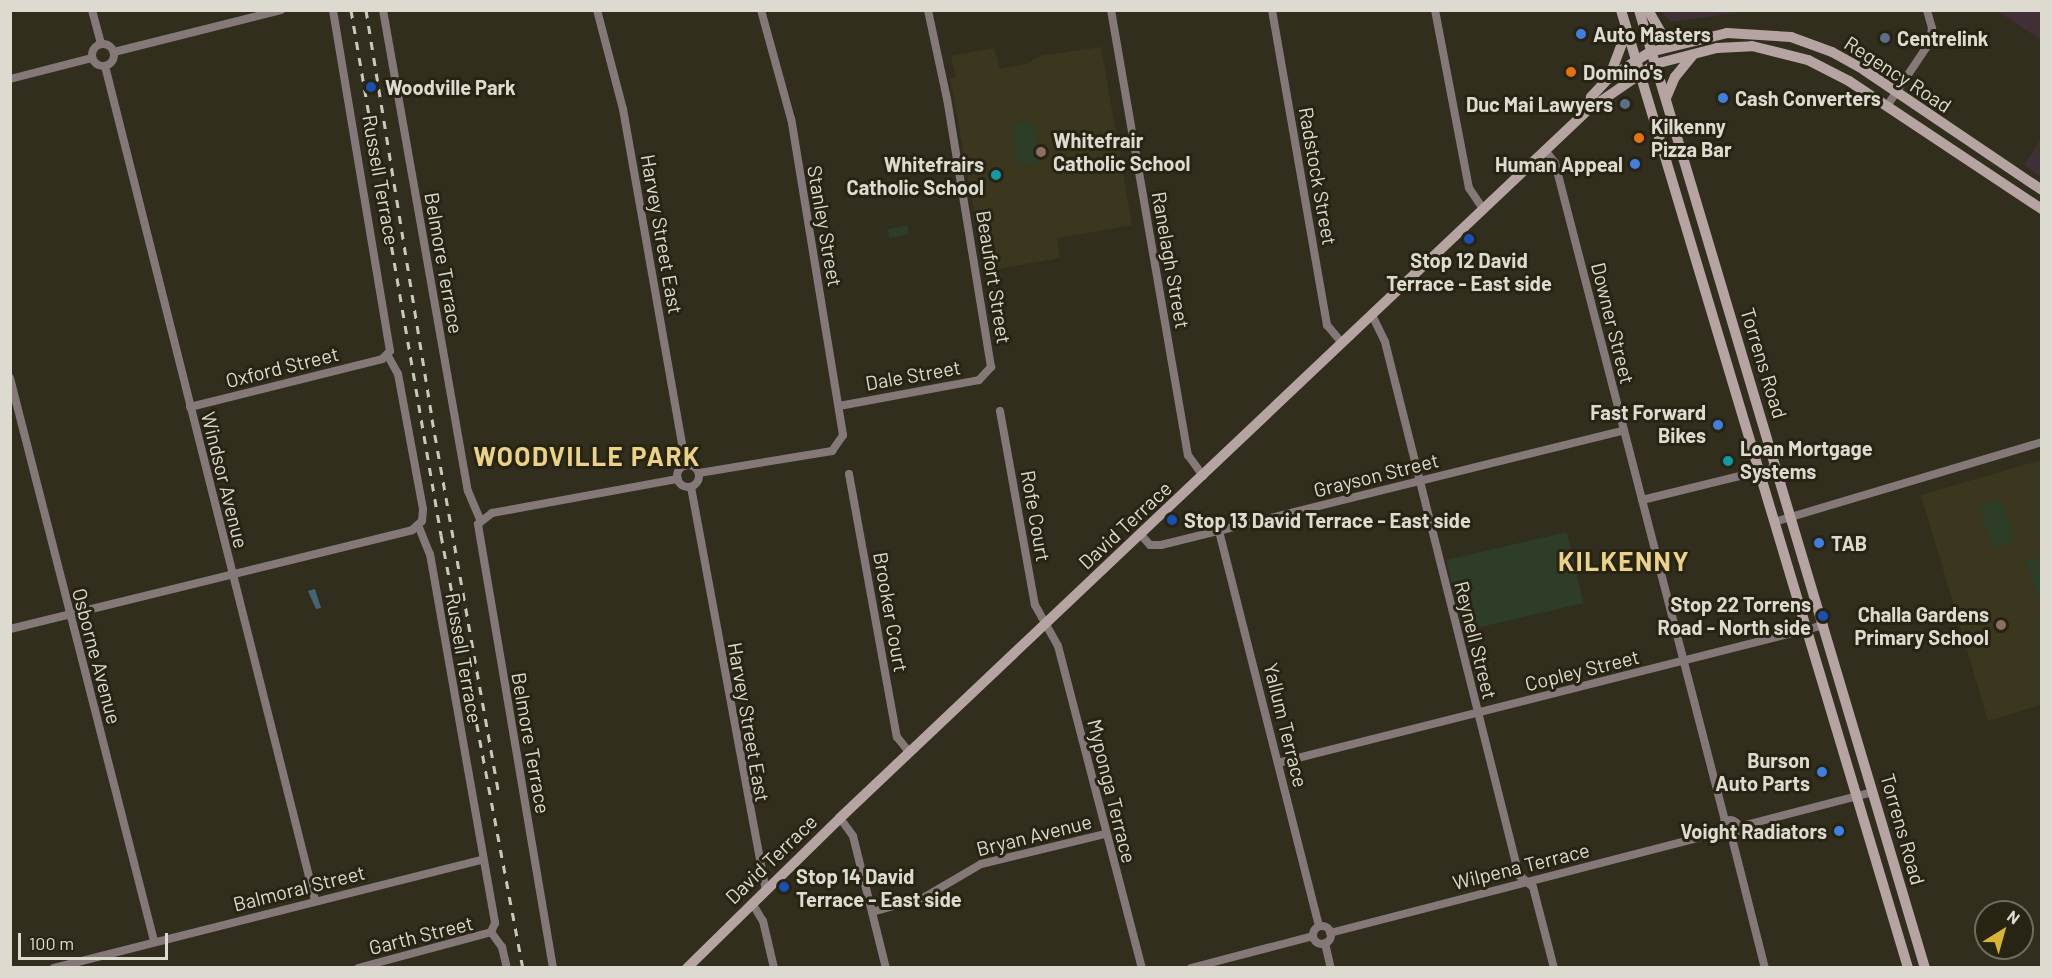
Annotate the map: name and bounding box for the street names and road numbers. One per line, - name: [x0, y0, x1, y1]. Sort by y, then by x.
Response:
- street label: Regency Road: [1840, 31, 1956, 117]
- street label: Radstock Street: [1294, 105, 1342, 247]
- street label: Russell Terrace: [358, 113, 404, 247]
- street label: Harvey Street East: [636, 152, 688, 316]
- street label: Stanley Street: [803, 163, 847, 289]
- street label: Belmore Terrace: [420, 190, 468, 336]
- street label: Ranelagh Street: [1147, 190, 1195, 330]
- street label: Beaufort Street: [972, 209, 1016, 345]
- street label: Downer Street: [1586, 260, 1640, 386]
- street label: Torrens Road: [1736, 305, 1792, 421]
- street label: Oxford Street: [223, 341, 341, 393]
- street label: Dale Street: [863, 355, 963, 395]
- street label: Windsor Avenue: [196, 409, 254, 551]
- street label: Grayson Street: [1311, 448, 1441, 502]
- street label: Rofe Court: [1016, 468, 1056, 564]
- street label: David Terrace: [1074, 476, 1176, 574]
- street label: Brooker Court: [869, 550, 913, 674]
- street label: Reynell Street: [1450, 578, 1502, 702]
- street label: Osborne Avenue: [67, 585, 127, 727]
- street label: Russell Terrace: [441, 591, 487, 725]
- street label: Harvey Street East: [723, 640, 775, 804]
- street label: Copley Street: [1522, 644, 1642, 696]
- street label: Yallum Terrace: [1259, 660, 1313, 790]
- street label: Belmore Terrace: [507, 670, 555, 816]
- street label: Myponga Terrace: [1083, 717, 1141, 865]
- street label: Torrens Road: [1876, 771, 1930, 887]
- street label: David Terrace: [720, 809, 822, 909]
- street label: Bryan Avenue: [974, 809, 1094, 861]
- street label: Wilpena Terrace: [1450, 837, 1592, 895]
- street label: Balmoral Street: [231, 860, 367, 916]
- street label: Garth Street: [366, 910, 476, 960]

